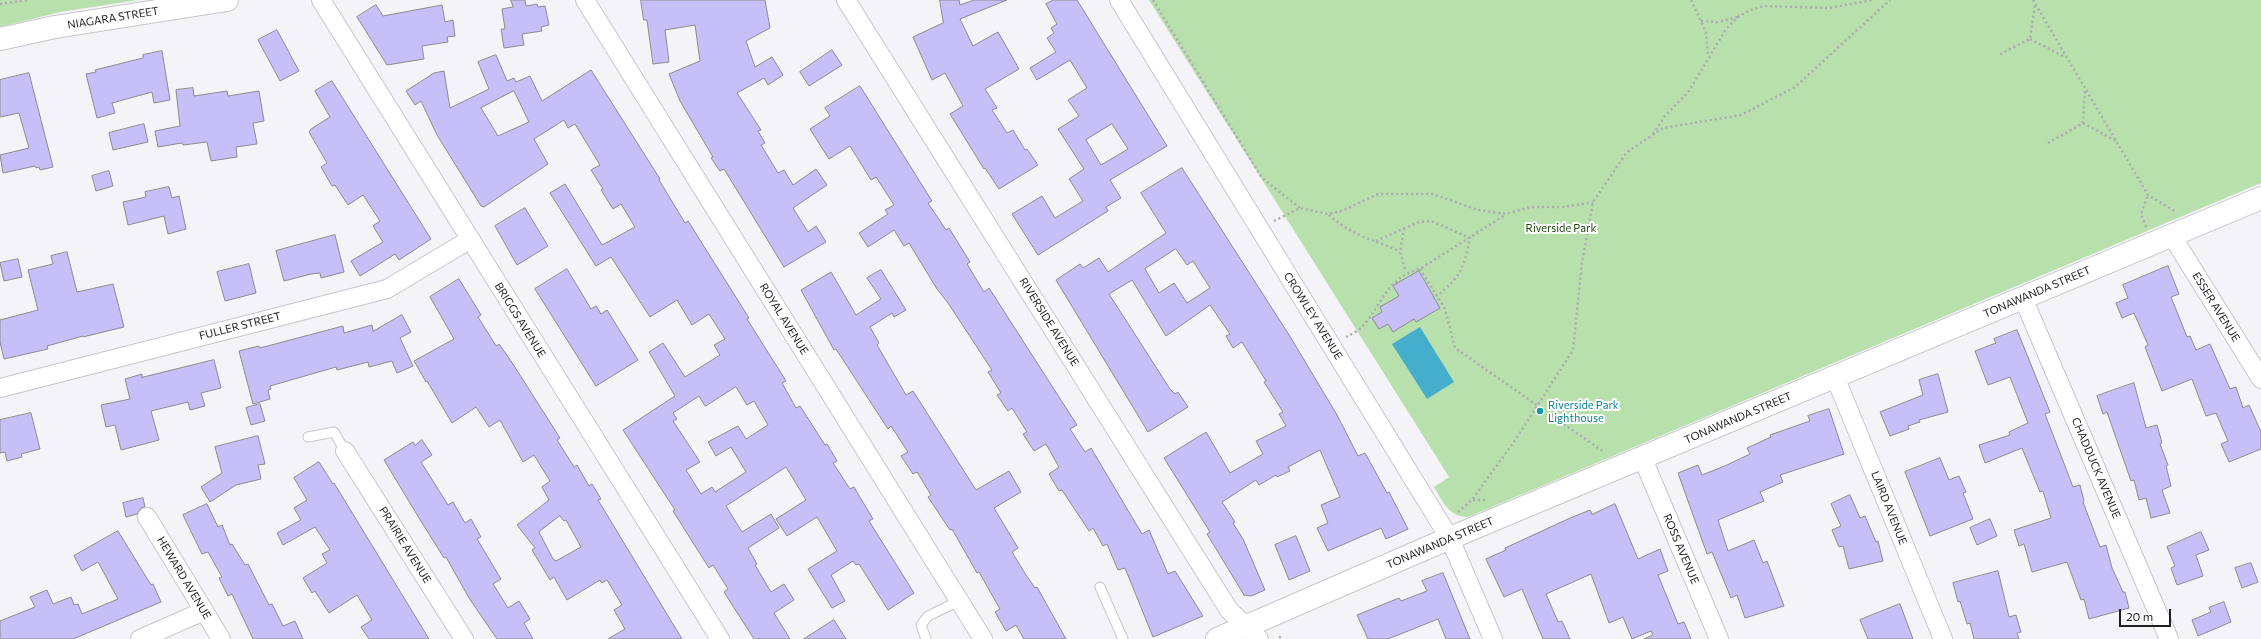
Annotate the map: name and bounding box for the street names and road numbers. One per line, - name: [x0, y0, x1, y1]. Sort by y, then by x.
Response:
- street label: NIAGARA STREET: [66, 4, 160, 32]
- street label: TONAWANDA STREET: [1981, 263, 2093, 321]
- street label: CROWLEY AVENUE: [1281, 270, 1345, 362]
- street label: ESSER AVENUE: [2189, 270, 2243, 344]
- street label: RIVERSIDE AVENUE: [1016, 275, 1082, 369]
- street label: BRIGGS AVENUE: [492, 280, 548, 360]
- street label: ROYAL AVENUE: [757, 281, 811, 357]
- street label: FULLER STREET: [198, 309, 282, 343]
- street label: TONAWANDA STREET: [1682, 389, 1794, 447]
- street label: CHADDUCK AVENUE: [2069, 416, 2123, 520]
- street label: LAIRD AVENUE: [1868, 469, 1910, 547]
- street label: PRAIRIE AVENUE: [376, 504, 434, 586]
- street label: ROSS AVENUE: [1660, 512, 1702, 586]
- street label: TONAWANDA STREET: [1384, 514, 1496, 572]
- street label: HEWARD AVENUE: [154, 534, 214, 622]

